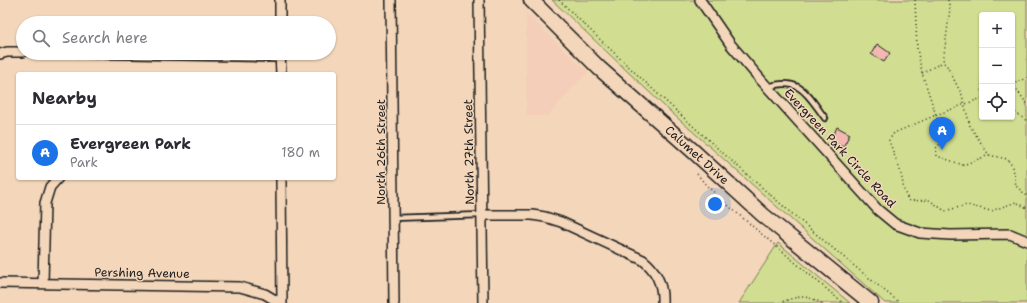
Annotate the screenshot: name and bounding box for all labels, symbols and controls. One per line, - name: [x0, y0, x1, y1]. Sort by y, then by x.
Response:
- map controls: [979, 12, 1015, 120]
- button: +: [979, 12, 1015, 48]
- search box: [16, 16, 336, 60]
- icon: search: [30, 27, 52, 49]
- text: Search here: [62, 28, 148, 48]
- button: −: [979, 48, 1015, 84]
- button: locate: [979, 84, 1015, 120]
- street label: Evergreen Park Circle Road: [780, 85, 900, 211]
- text: Nearby: [32, 87, 97, 109]
- street label: North 26th Street: [373, 99, 389, 205]
- street label: North 27th Street: [460, 99, 478, 205]
- pin: A: [929, 117, 955, 150]
- street label: Calumet Drive: [662, 122, 732, 188]
- text: Evergreen Park: [70, 134, 191, 154]
- text: A: [40, 144, 50, 161]
- text: 180 m: [281, 144, 320, 161]
- text: Park: [70, 154, 98, 171]
- your location: [705, 194, 725, 214]
- street label: Pershing Avenue: [94, 264, 190, 282]

